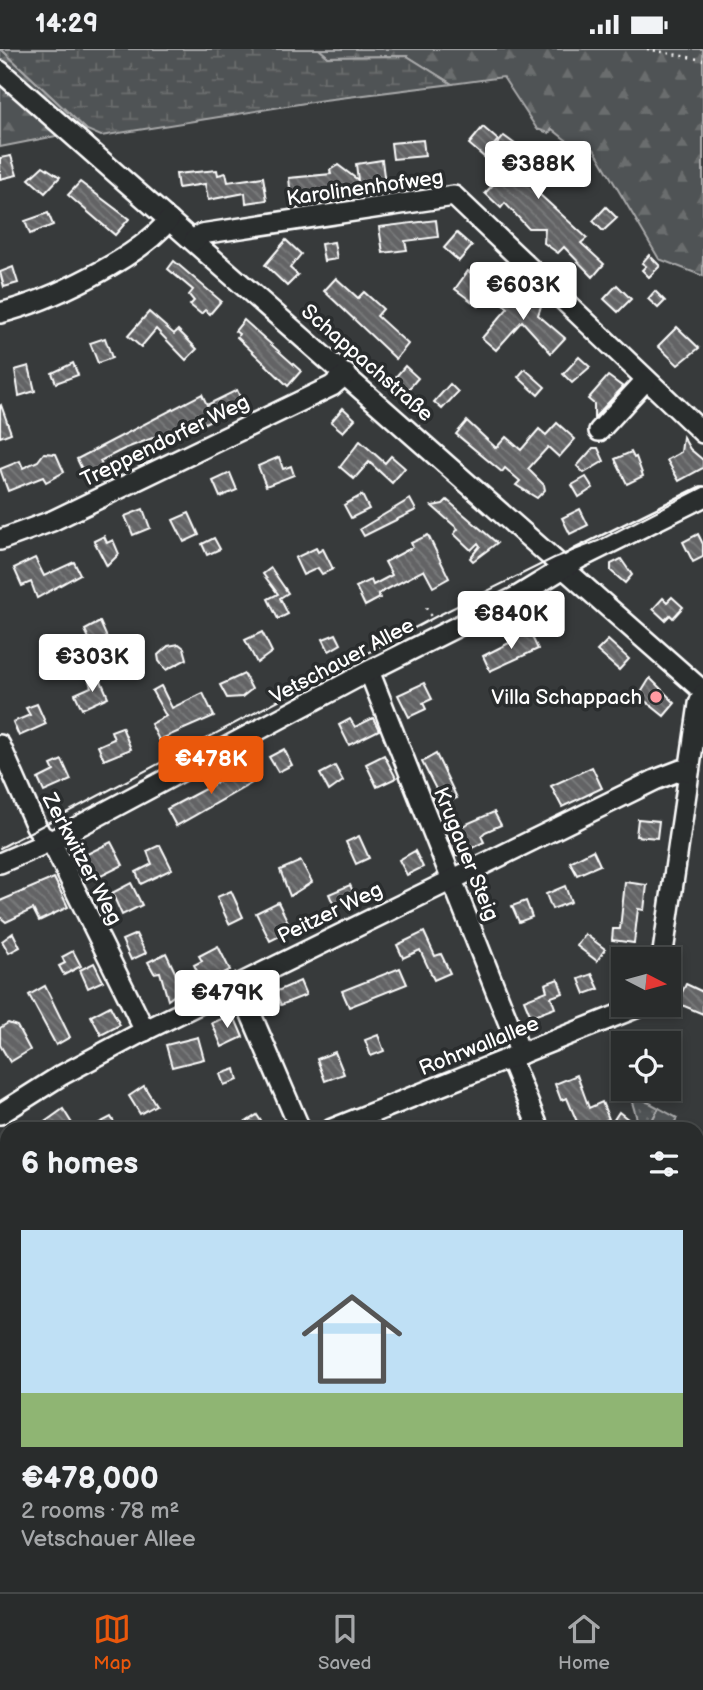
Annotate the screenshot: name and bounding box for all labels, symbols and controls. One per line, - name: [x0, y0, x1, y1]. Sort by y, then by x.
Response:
- text: 14:29: [35, 9, 98, 40]
- pin: €388K: [489, 141, 587, 201]
- text: €388K: [501, 150, 575, 178]
- street label: Karolinenhofweg: [285, 165, 445, 211]
- pin: €603K: [474, 263, 572, 322]
- text: €603K: [486, 271, 560, 299]
- street label: Schappachstraße: [296, 299, 438, 427]
- street label: Treppendorfer Weg: [77, 389, 253, 493]
- pin: €840K: [462, 591, 560, 651]
- text: €840K: [474, 600, 548, 628]
- street label: Vetschauer Allee: [266, 613, 418, 709]
- pin: €303K: [43, 635, 141, 694]
- text: €303K: [55, 643, 129, 671]
- place label: Villa Schappach: [491, 685, 642, 710]
- marker: Villa Schappach: [648, 689, 664, 705]
- pin: €478K: [162, 737, 260, 796]
- text: €478K: [174, 745, 248, 773]
- street label: Krugauer Steig: [428, 784, 504, 924]
- street label: Zerkwitzer Weg: [36, 788, 127, 929]
- street label: Peitzer Weg: [274, 877, 386, 949]
- north arrow: [611, 947, 681, 1017]
- map controls: [611, 947, 681, 1101]
- pin: €479K: [178, 971, 276, 1030]
- text: €479K: [191, 979, 263, 1007]
- street label: Rohrwallallee: [415, 1011, 543, 1081]
- button: locate: [611, 1031, 681, 1101]
- icon: filters: [645, 1145, 683, 1183]
- text: 6 homes: [21, 1146, 138, 1182]
- icon: home: [289, 1276, 415, 1402]
- text: €478,000: [21, 1461, 159, 1497]
- text: 2 rooms · 78 m²: [21, 1497, 179, 1525]
- text: Vetschauer Allee: [21, 1525, 196, 1553]
- tab: Map: [93, 1610, 131, 1675]
- tab: Saved: [318, 1610, 371, 1675]
- tab: Home: [558, 1610, 610, 1675]

